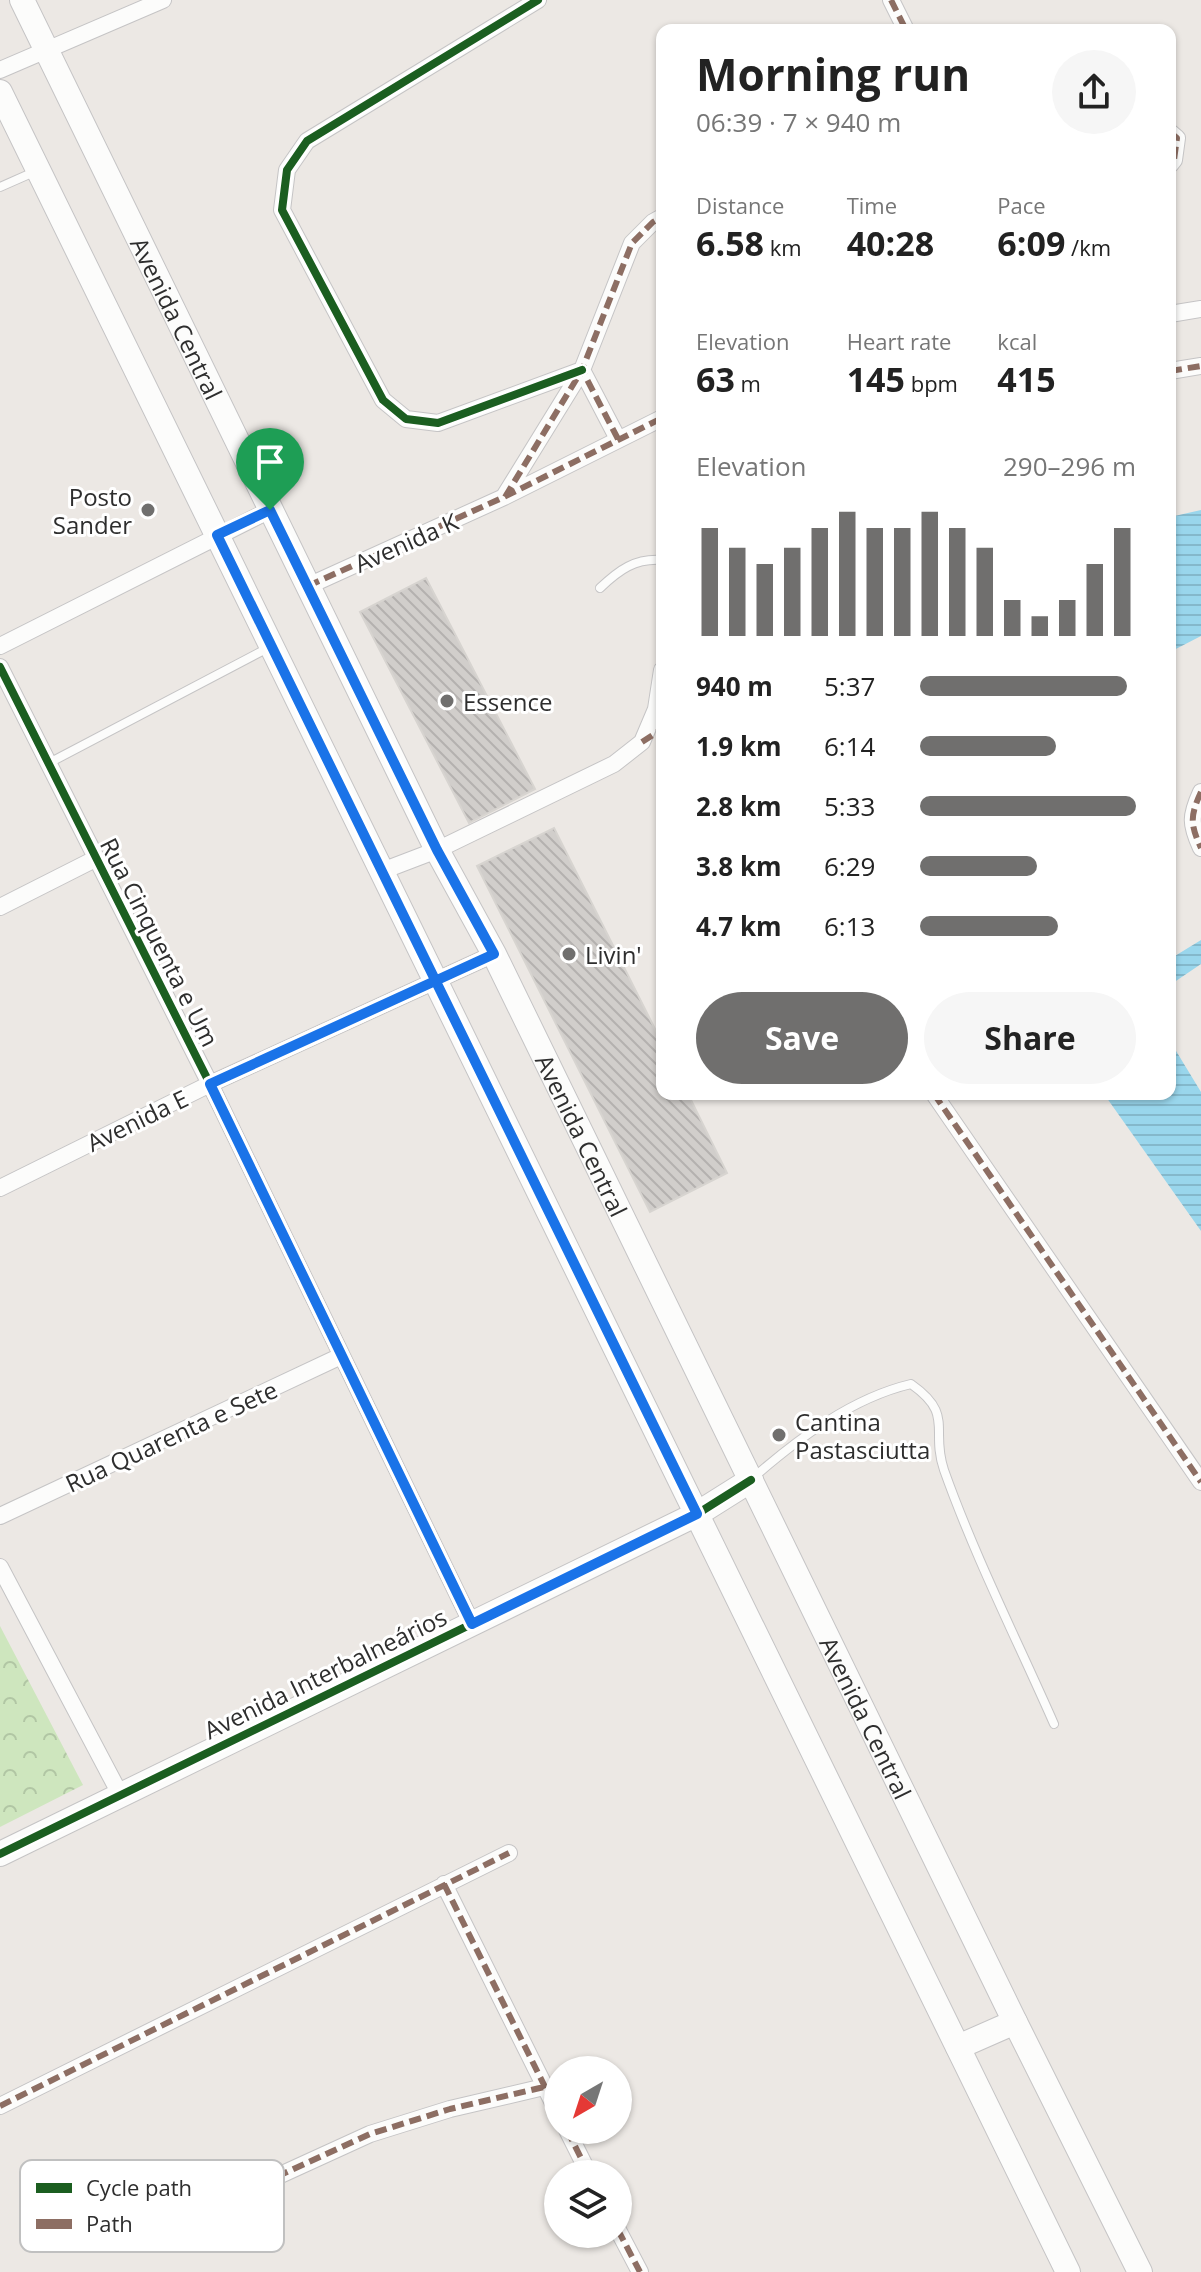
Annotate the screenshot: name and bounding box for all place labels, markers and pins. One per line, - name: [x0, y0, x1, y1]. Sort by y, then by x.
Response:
- pin: [236, 428, 304, 510]
- place label: Posto Sander: [53, 480, 132, 541]
- marker: Posto Sander: [139, 501, 157, 519]
- place label: Essence: [463, 685, 552, 718]
- marker: Essence: [438, 692, 456, 710]
- place label: Livin': [585, 938, 642, 971]
- marker: Livin': [560, 945, 578, 963]
- place label: Cantina Pastasciutta: [795, 1405, 930, 1466]
- marker: Cantina Pastasciutta: [770, 1426, 788, 1444]

